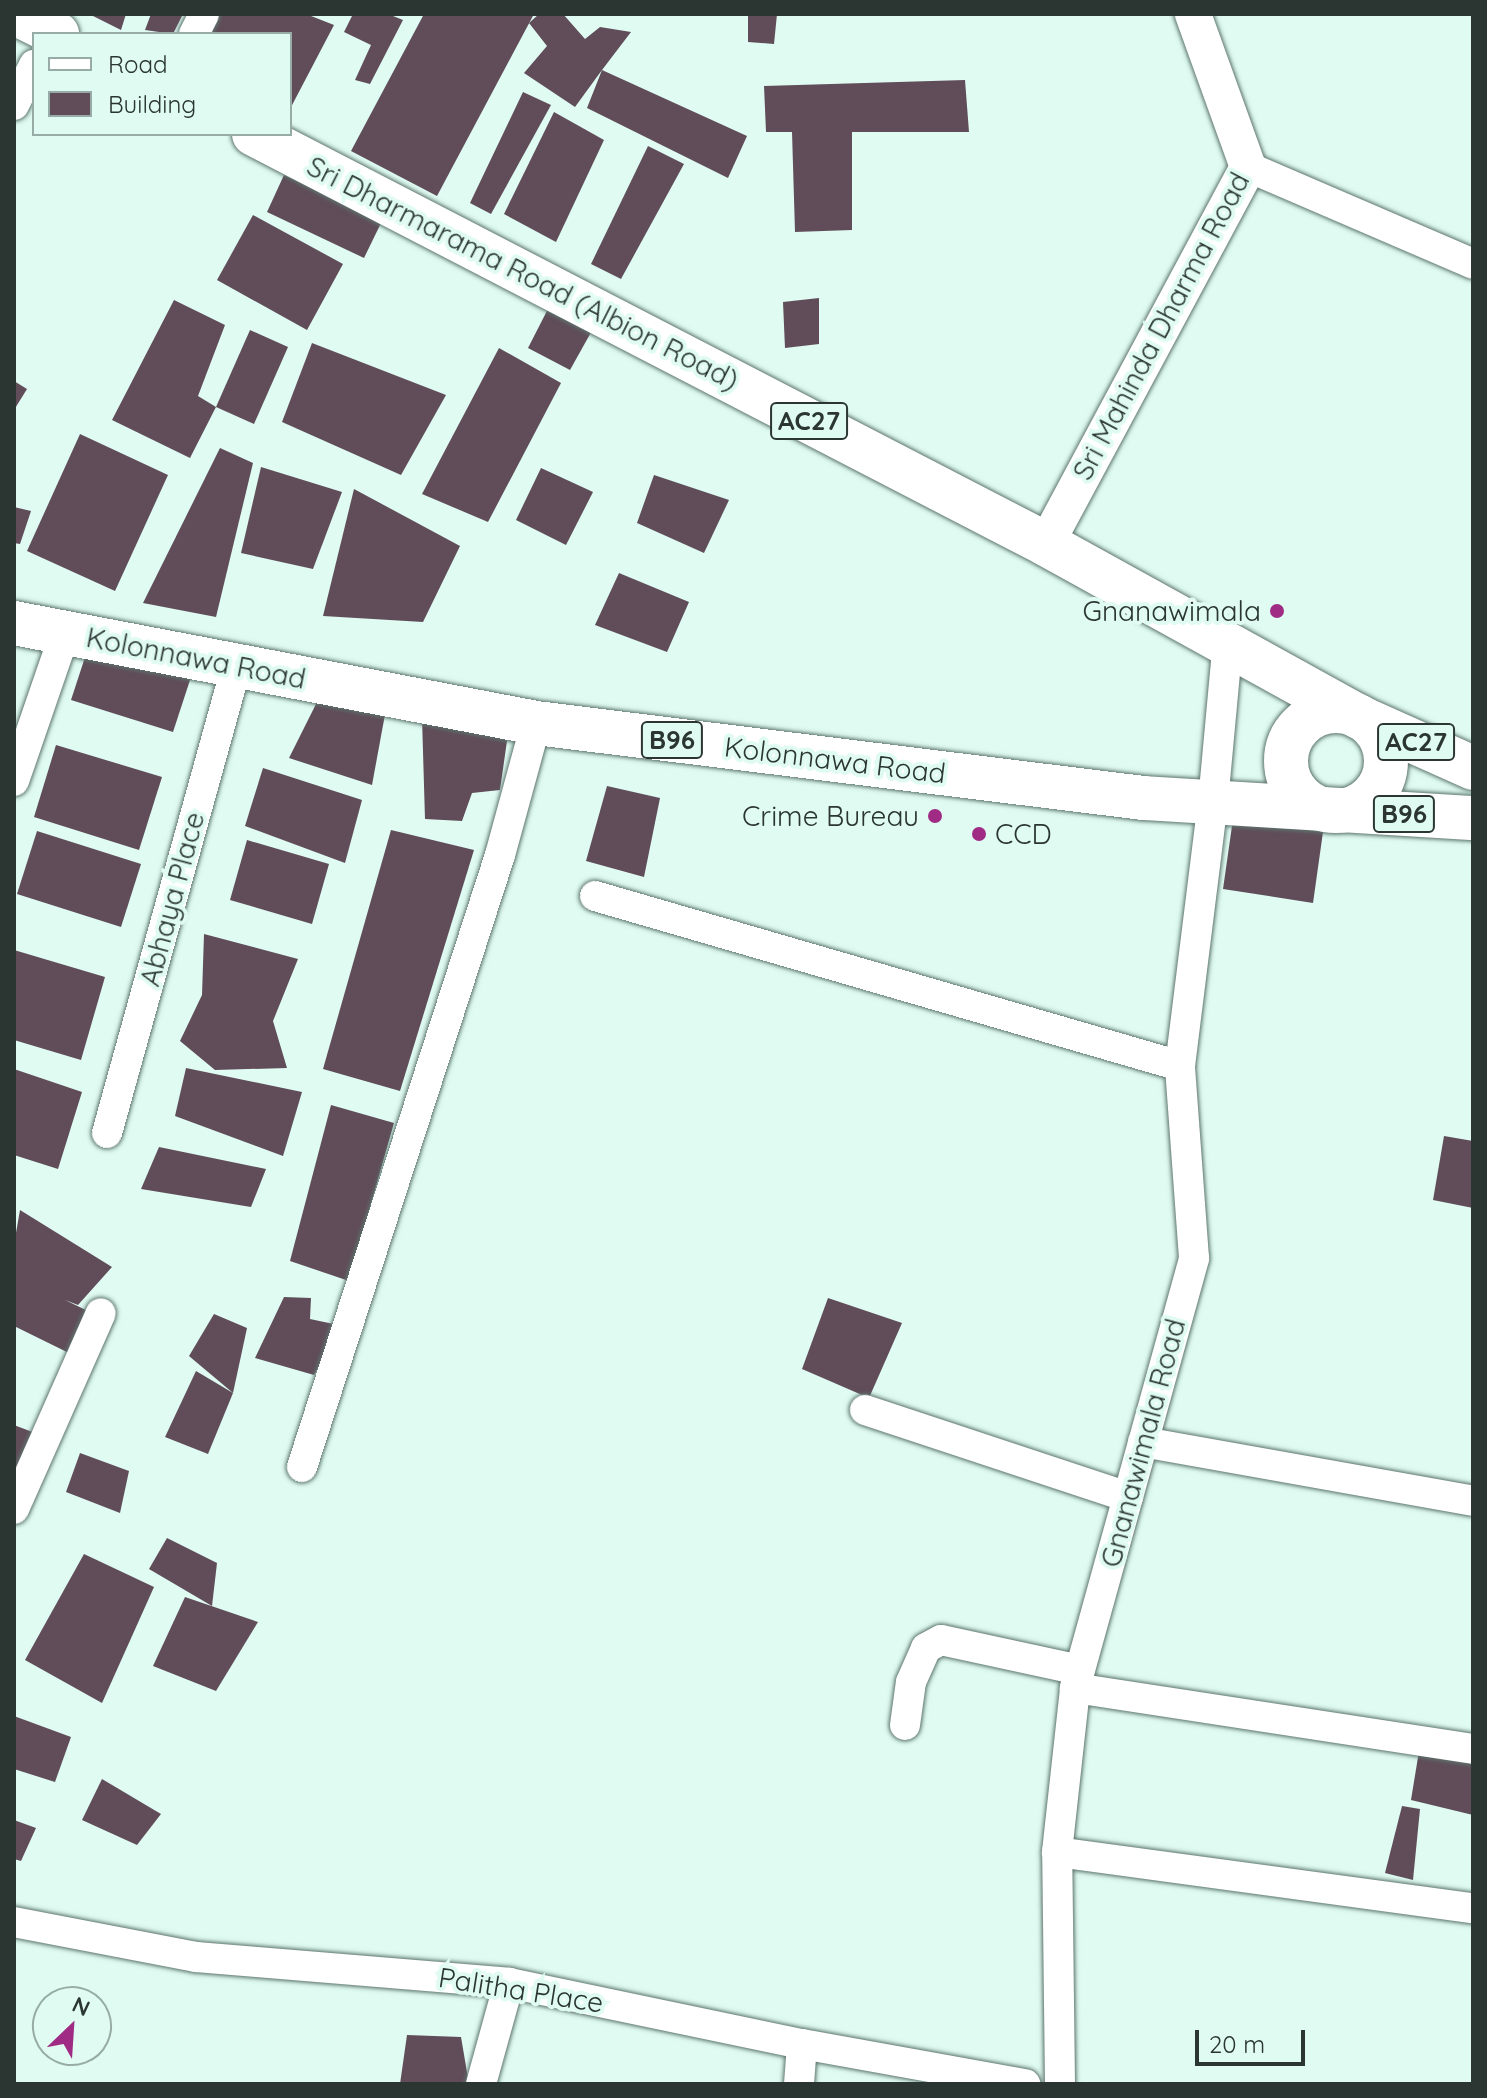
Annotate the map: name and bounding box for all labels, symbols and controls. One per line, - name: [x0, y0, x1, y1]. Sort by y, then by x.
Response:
- legend: [32, 32, 292, 136]
- text: Road: [108, 49, 168, 79]
- text: Building: [108, 89, 196, 119]
- street label: Sri Dharmarama Road (Albion Road): [302, 149, 744, 397]
- street label: Sri Mahinda Dharma Road: [1066, 167, 1256, 485]
- road number: AC27: [769, 399, 849, 443]
- place label: Gnanawimala: [1082, 594, 1261, 628]
- marker: Gnanawimala: [1268, 602, 1286, 620]
- street label: Kolonnawa Road: [83, 620, 309, 696]
- road number: B96: [640, 718, 704, 762]
- road number: AC27: [1376, 720, 1456, 764]
- street label: Kolonnawa Road: [722, 730, 948, 790]
- road number: B96: [1372, 792, 1436, 836]
- place label: Crime Bureau: [742, 799, 919, 833]
- marker: Crime Bureau: [926, 807, 944, 825]
- street label: Abhaya Place: [133, 808, 211, 990]
- place label: CCD: [995, 817, 1052, 851]
- marker: CCD: [970, 825, 988, 843]
- street label: Gnanawimala Road: [1094, 1315, 1192, 1571]
- street label: Palitha Place: [436, 1960, 606, 2020]
- north arrow: [32, 1986, 112, 2066]
- text: N: [68, 1990, 95, 2022]
- scale bar: [1199, 2014, 1309, 2064]
- text: 20 m: [1209, 2029, 1265, 2059]

